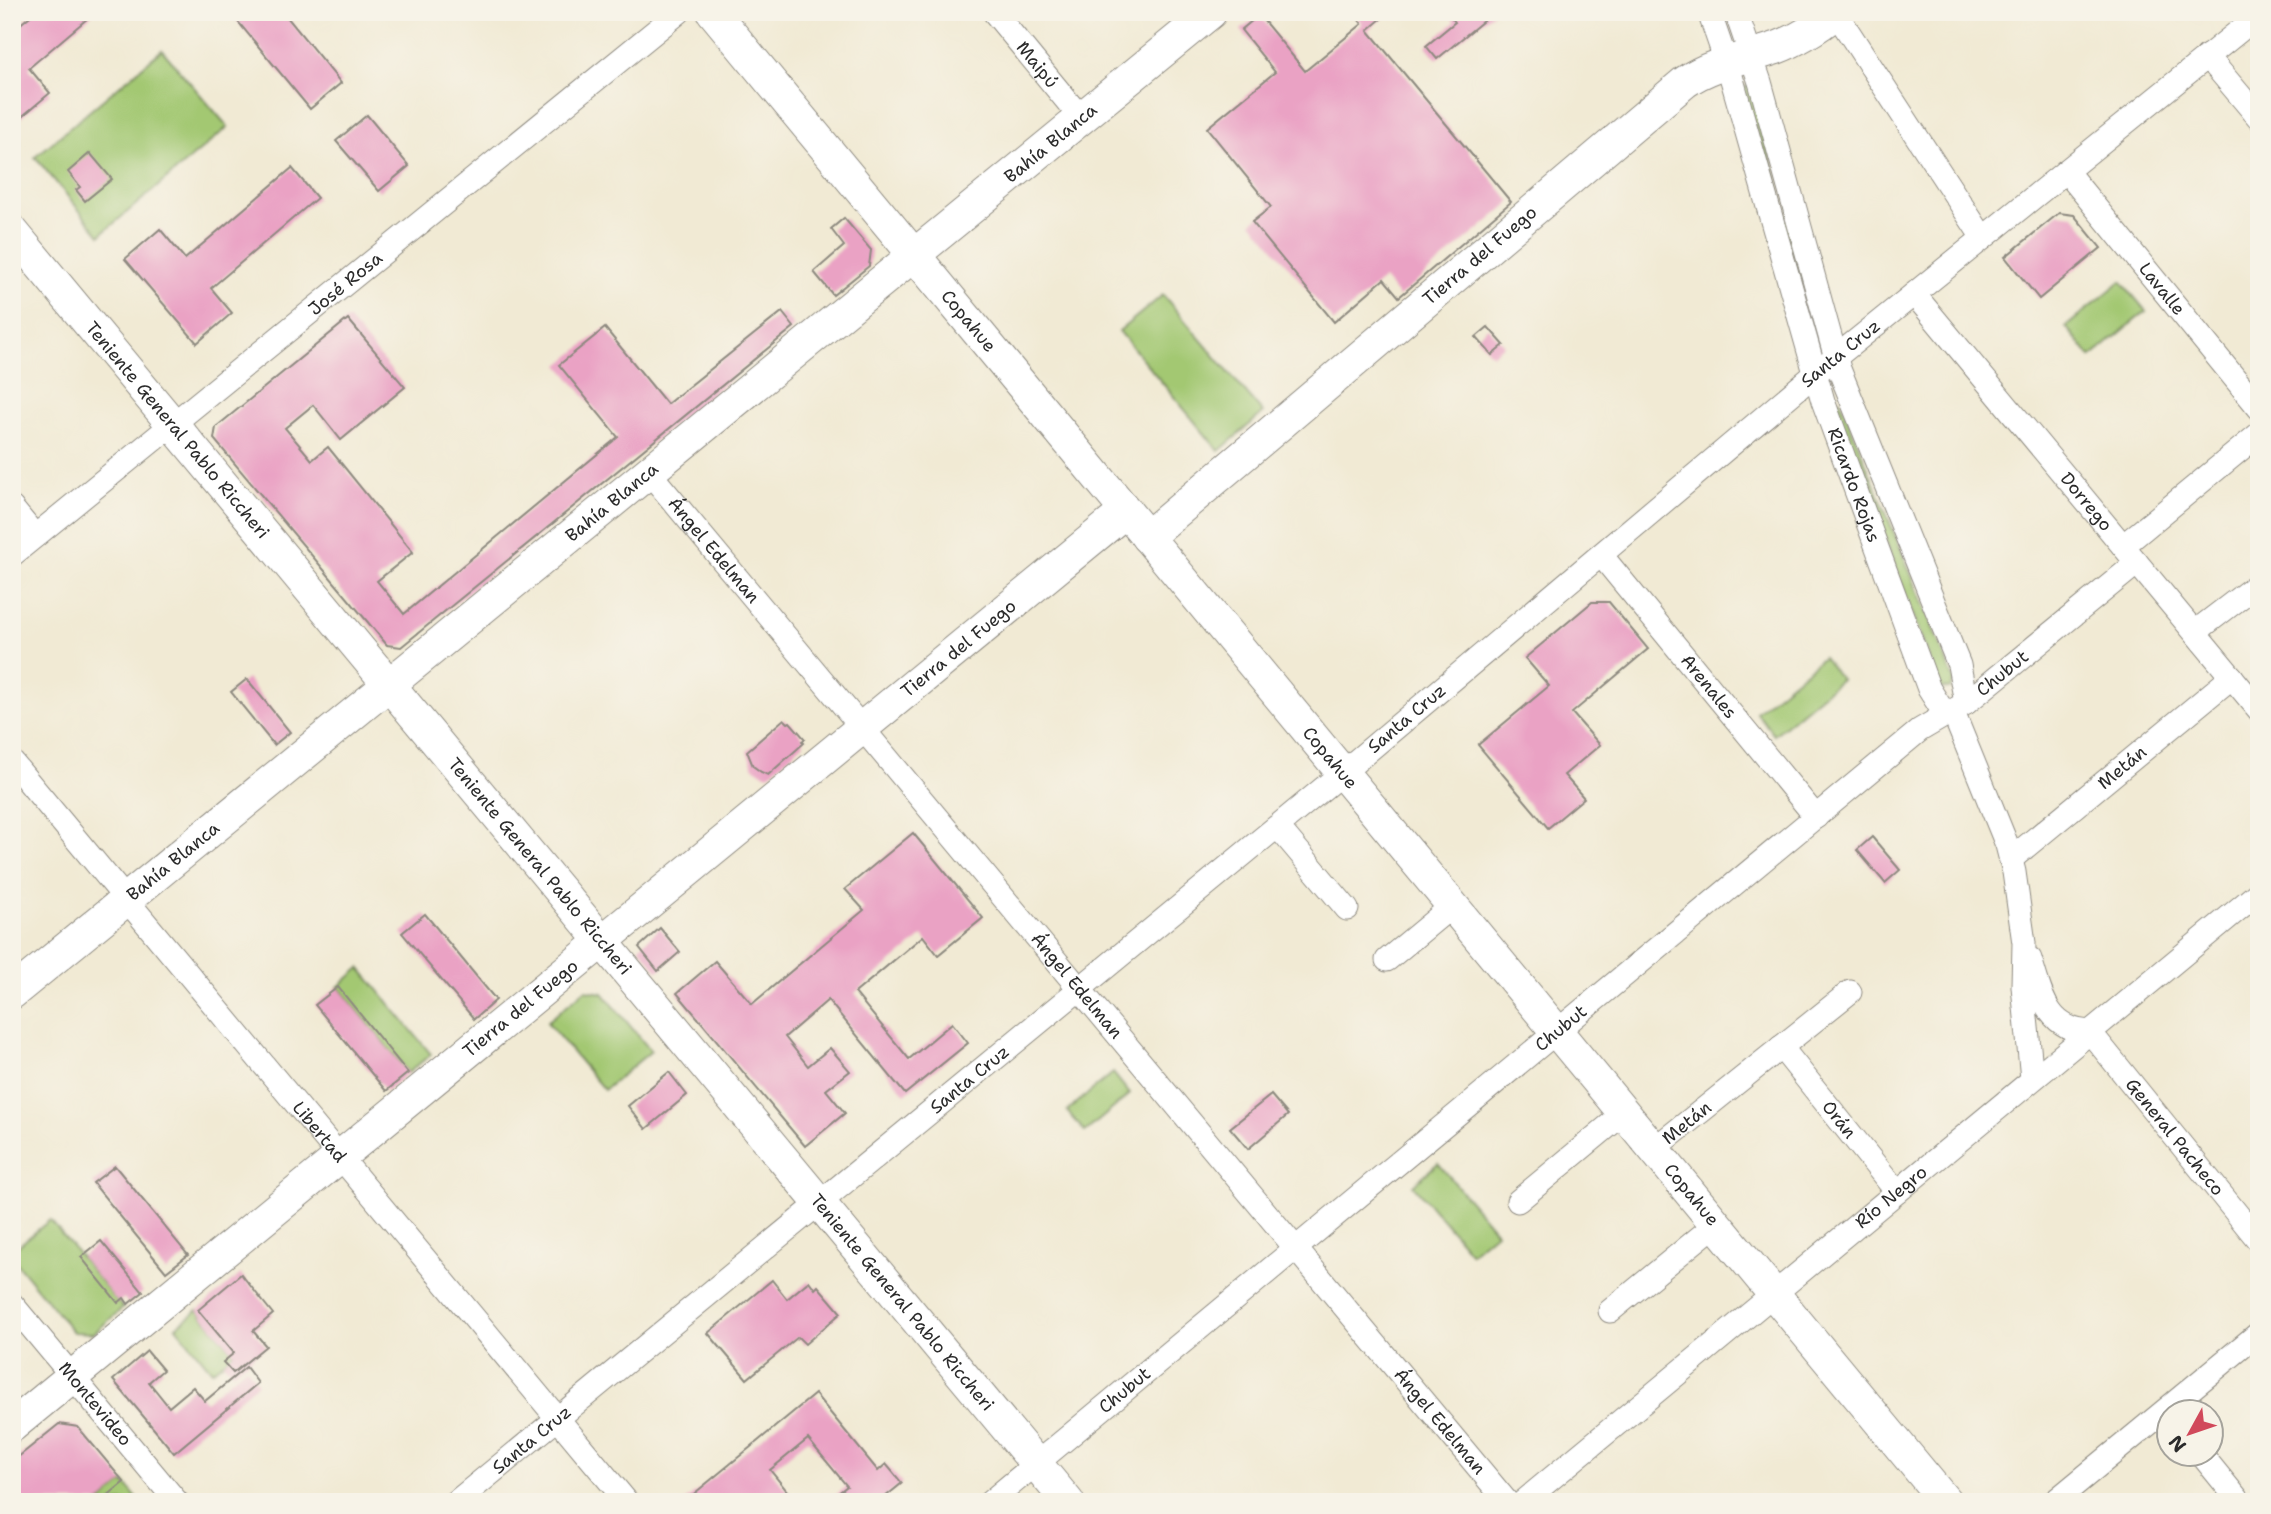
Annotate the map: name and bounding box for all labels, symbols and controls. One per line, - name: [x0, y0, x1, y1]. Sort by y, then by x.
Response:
- street label: Maipú: [1011, 36, 1064, 93]
- street label: Bahía Blanca: [999, 98, 1102, 188]
- street label: Tierra del Fuego: [1418, 200, 1542, 311]
- street label: José Rosa: [303, 246, 387, 321]
- street label: Lavalle: [2133, 257, 2191, 320]
- street label: Copahue: [936, 285, 1002, 357]
- street label: Santa Cruz: [1796, 314, 1885, 393]
- street label: Teniente General Pablo Riccheri: [80, 317, 275, 544]
- street label: Ricardo Rojas: [1822, 424, 1886, 546]
- street label: Bahía Blanca: [560, 457, 663, 547]
- street label: Dorrego: [2055, 467, 2118, 536]
- street label: Ángel Edelman: [663, 492, 765, 608]
- street label: Tierra del Fuego: [896, 594, 1021, 703]
- street label: Chubut: [1971, 645, 2034, 702]
- street label: Arenales: [1675, 649, 1742, 724]
- street label: Santa Cruz: [1362, 678, 1451, 759]
- street label: Copahue: [1297, 721, 1363, 794]
- street label: Metán: [2093, 740, 2152, 795]
- street label: Teniente General Pablo Riccheri: [443, 753, 637, 980]
- street label: Bahía Blanca: [122, 816, 224, 906]
- street label: Ángel Edelman: [1026, 928, 1128, 1044]
- street label: Tierra del Fuego: [458, 954, 583, 1063]
- street label: Chubut: [1530, 999, 1592, 1057]
- street label: Santa Cruz: [925, 1040, 1014, 1119]
- street label: General Pacheco: [2120, 1073, 2230, 1201]
- street label: Libertad: [287, 1096, 352, 1168]
- street label: Metán: [1657, 1096, 1716, 1150]
- street label: Orán: [1816, 1096, 1862, 1144]
- street label: Copahue: [1659, 1158, 1725, 1231]
- street label: Río Negro: [1850, 1160, 1932, 1234]
- street label: Teniente General Pablo Riccheri: [805, 1189, 1000, 1416]
- street label: Montevideo: [53, 1357, 137, 1451]
- street label: Chubut: [1094, 1361, 1156, 1419]
- street label: Ángel Edelman: [1389, 1363, 1491, 1480]
- north arrow: [2156, 1398, 2226, 1468]
- street label: Santa Cruz: [487, 1400, 576, 1479]
- text: N: [2163, 1430, 2192, 1457]

